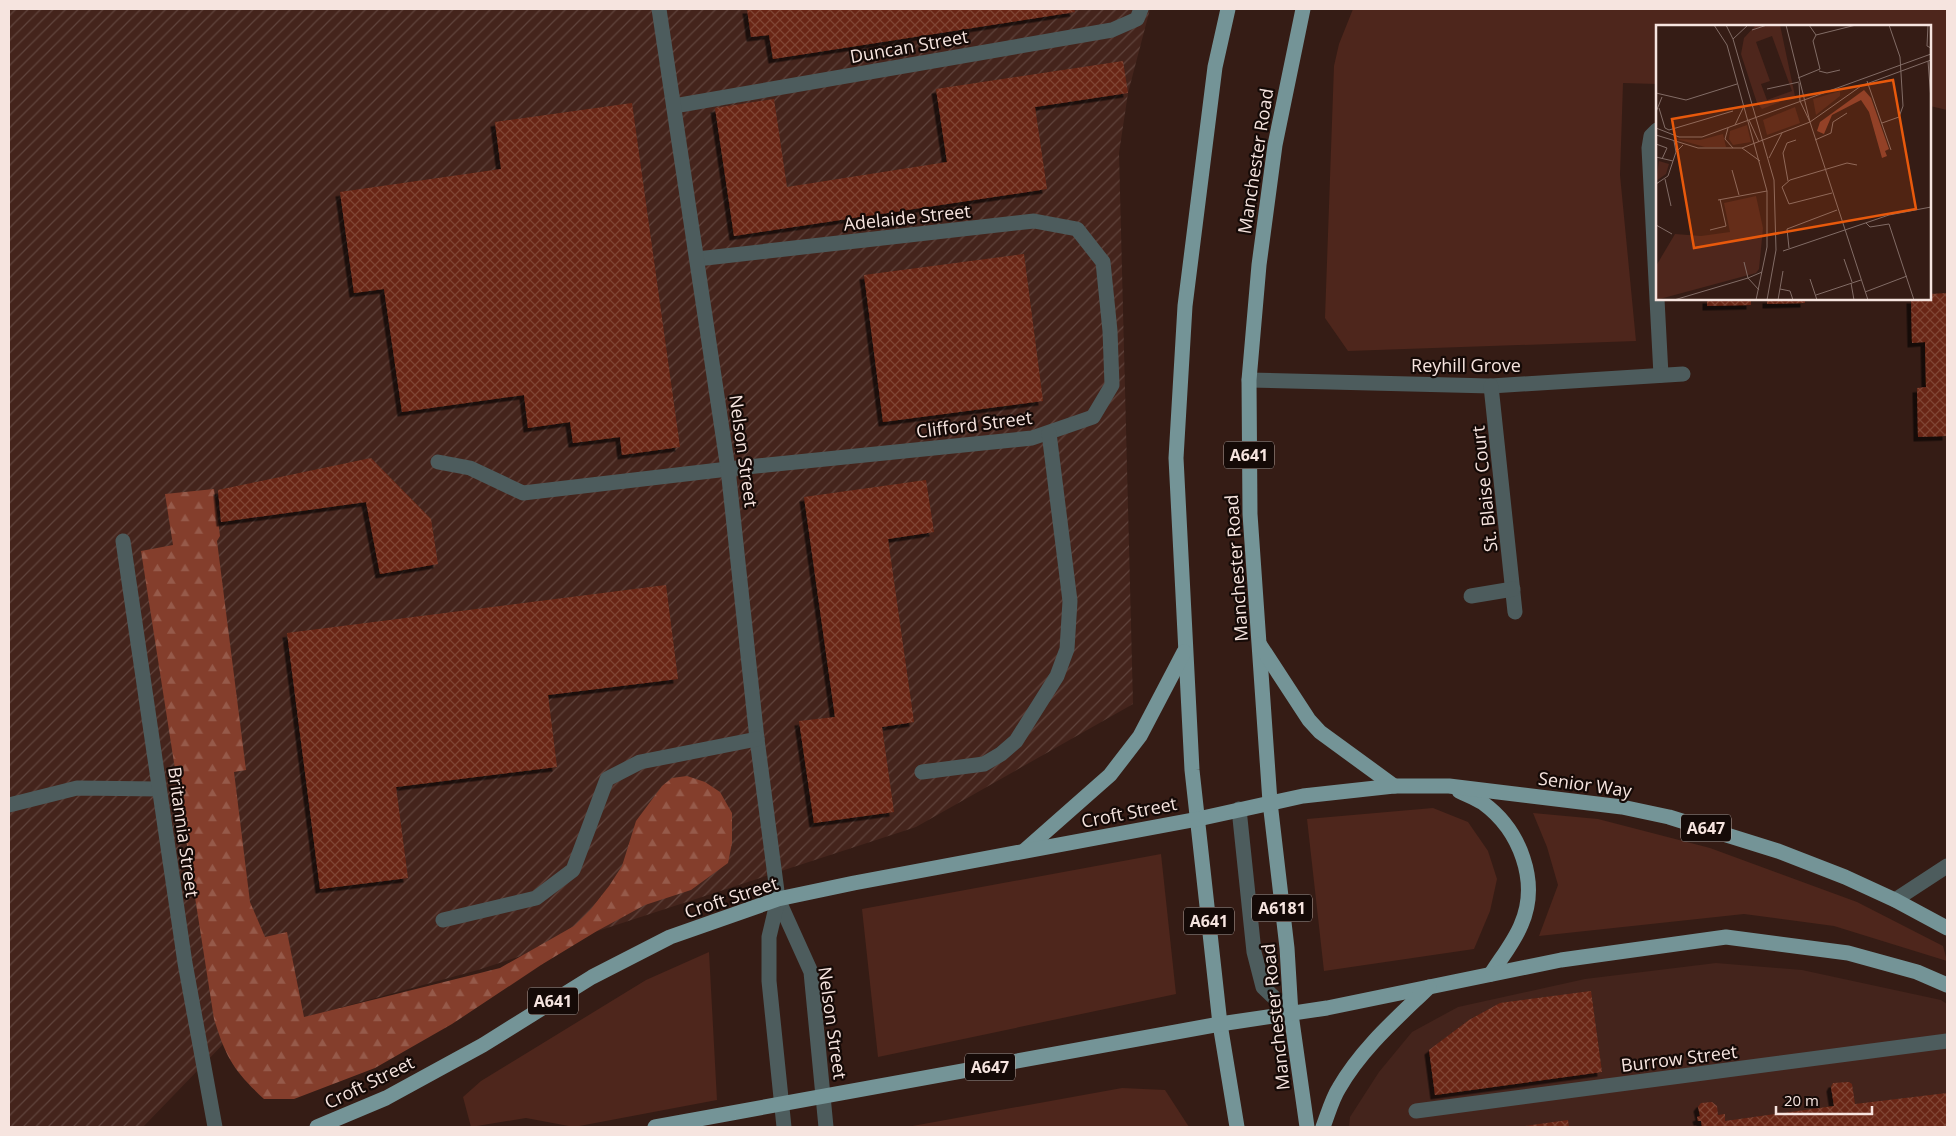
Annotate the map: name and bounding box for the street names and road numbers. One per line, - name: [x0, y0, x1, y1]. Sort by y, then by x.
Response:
- street label: Duncan Street: [848, 24, 970, 68]
- street label: Manchester Road: [1232, 86, 1278, 236]
- street label: Adelaide Street: [842, 198, 972, 236]
- street label: Reyhill Grove: [1411, 353, 1521, 377]
- street label: Nelson Street: [724, 393, 764, 509]
- street label: Clifford Street: [915, 405, 1033, 443]
- street label: St. Blaise Court: [1465, 425, 1503, 553]
- road number: A641: [1224, 442, 1274, 468]
- street label: Manchester Road: [1219, 494, 1253, 642]
- street label: Britannia Street: [163, 765, 205, 899]
- street label: Senior Way: [1537, 766, 1634, 803]
- street label: Croft Street: [1079, 791, 1179, 833]
- road number: A647: [1681, 814, 1731, 841]
- street label: Croft Street: [681, 871, 781, 923]
- road number: A6181: [1252, 894, 1312, 921]
- road number: A641: [1184, 908, 1234, 934]
- street label: Manchester Road: [1255, 943, 1295, 1091]
- street label: Nelson Street: [813, 965, 853, 1081]
- road number: A641: [528, 988, 578, 1014]
- street label: Burrow Street: [1619, 1039, 1739, 1077]
- street label: Croft Street: [320, 1050, 418, 1114]
- road number: A647: [965, 1054, 1015, 1080]

